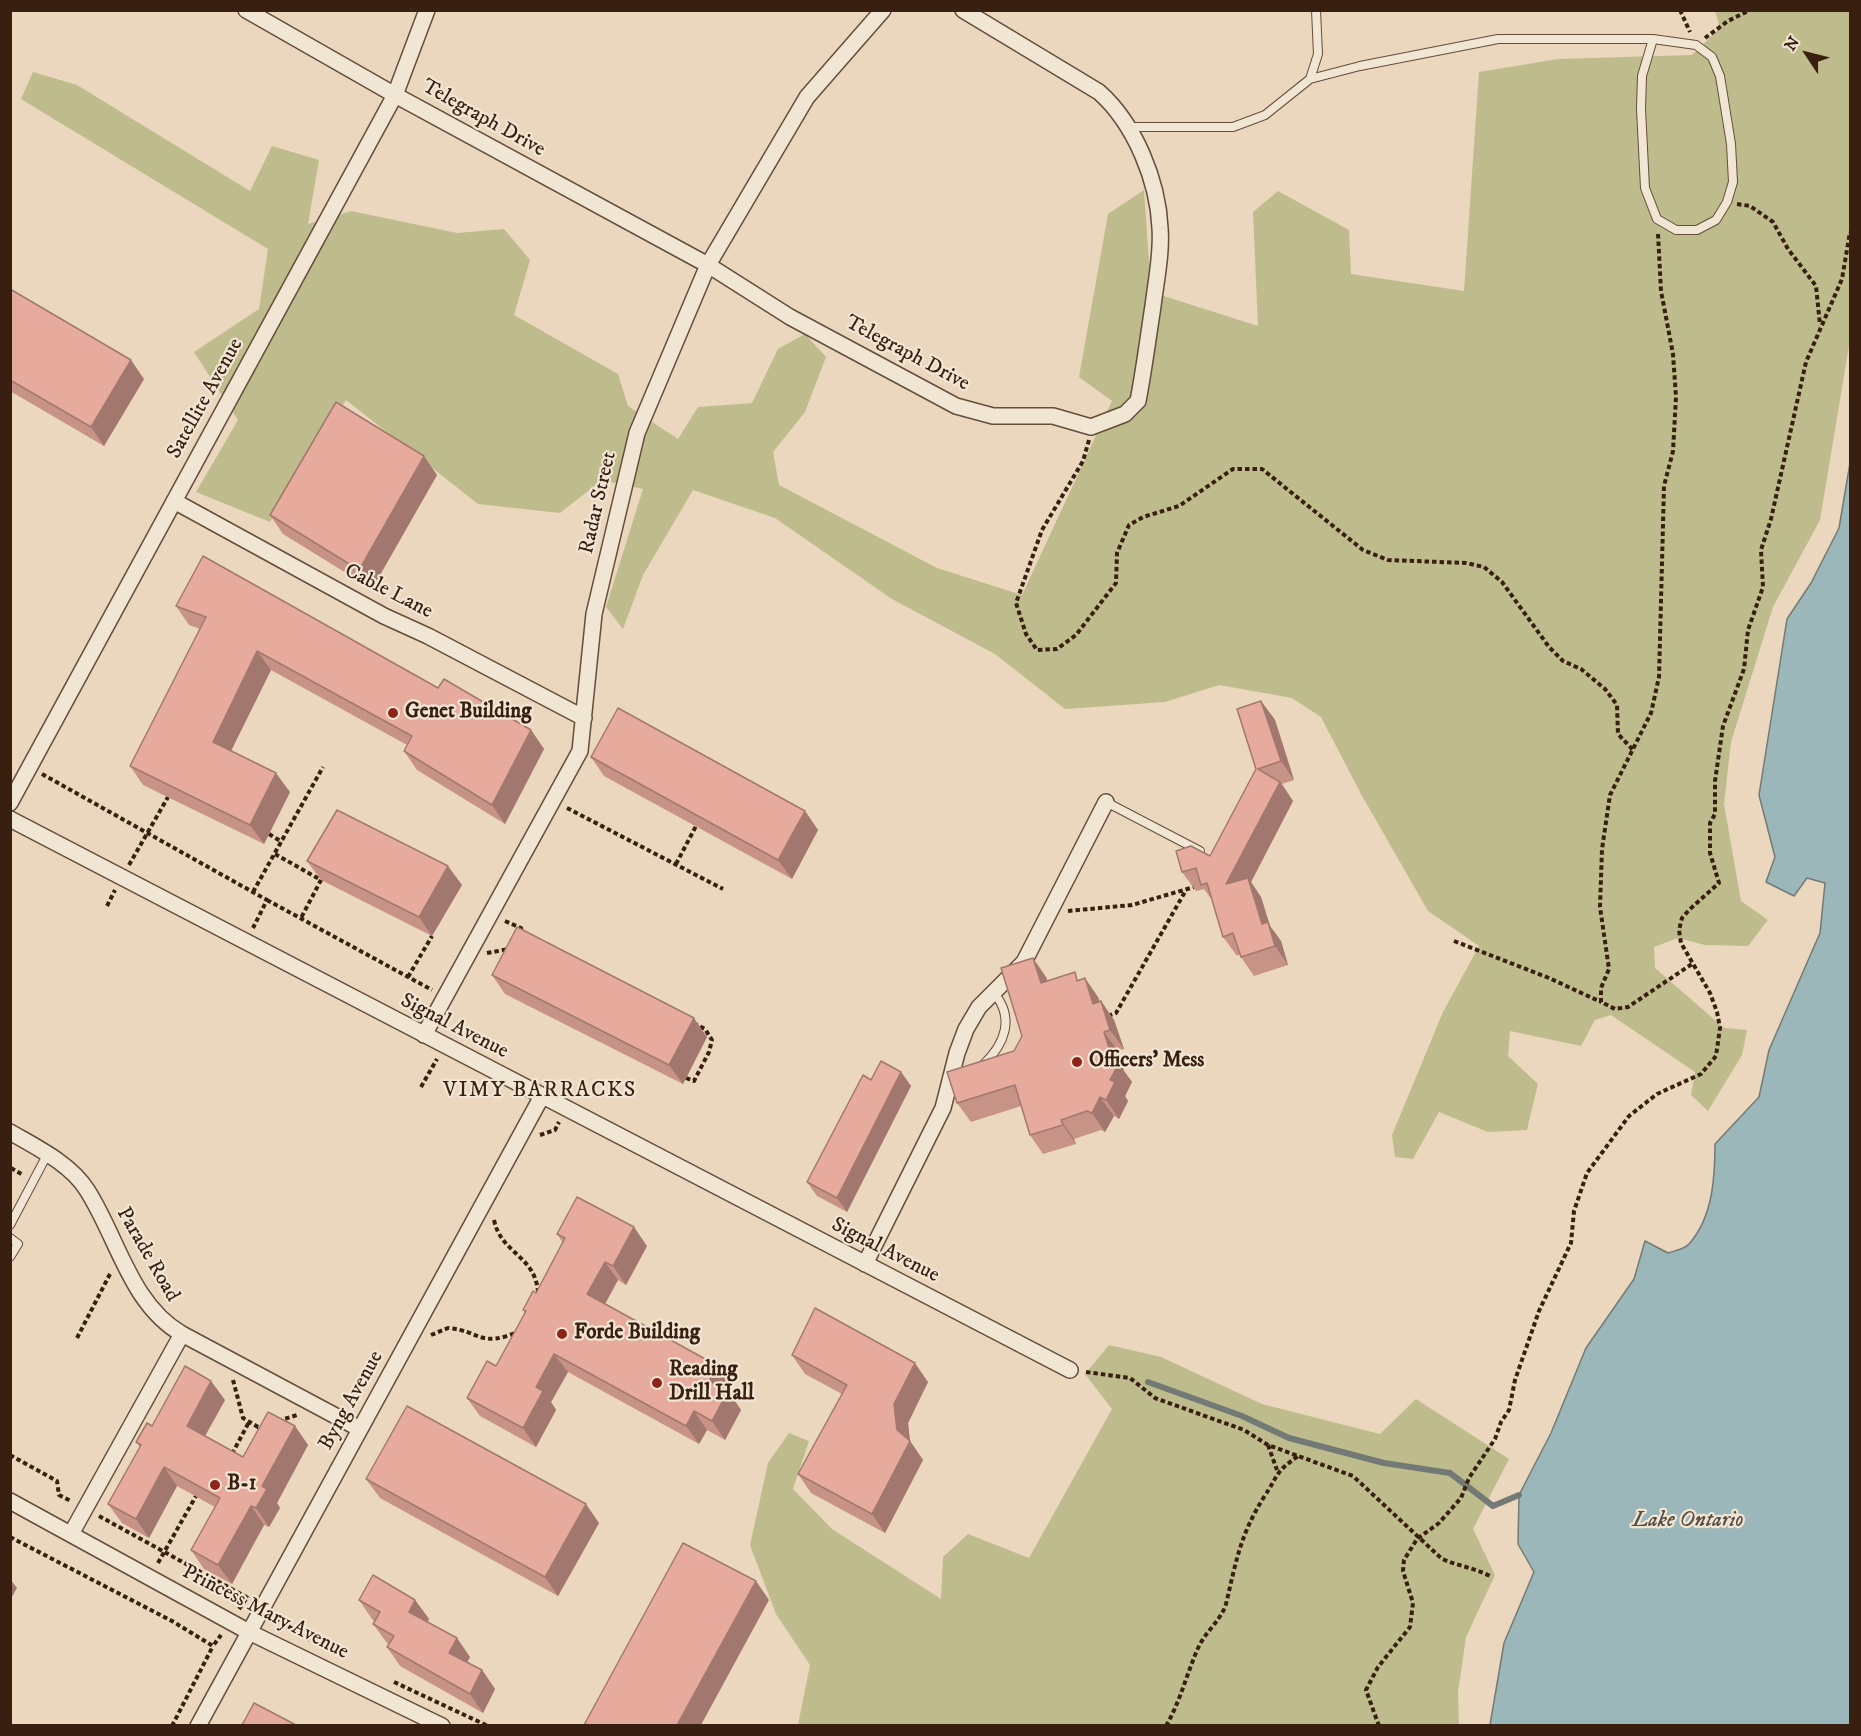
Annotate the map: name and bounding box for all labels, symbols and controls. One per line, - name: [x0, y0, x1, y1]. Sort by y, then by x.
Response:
- north arrow: [1777, 24, 1837, 84]
- text: N: [1780, 33, 1804, 55]
- street label: Telegraph Drive: [417, 75, 549, 163]
- street label: Telegraph Drive: [841, 311, 973, 397]
- street label: Satellite Avenue: [163, 334, 249, 464]
- street label: Radar Street: [575, 449, 623, 557]
- street label: Cable Lane: [340, 559, 436, 625]
- place label: Genet Building: [405, 700, 531, 726]
- marker: Genet Building: [386, 706, 400, 720]
- street label: Signal Avenue: [396, 989, 512, 1065]
- place label: Officers' Mess: [1089, 1049, 1204, 1075]
- marker: Officers' Mess: [1070, 1055, 1084, 1069]
- district label: VIMY BARRACKS: [443, 1078, 637, 1104]
- street label: Parade Road: [110, 1203, 184, 1307]
- street label: Signal Avenue: [827, 1213, 943, 1289]
- place label: Forde Building: [574, 1321, 700, 1347]
- marker: Forde Building: [555, 1327, 569, 1341]
- street label: Byng Avenue: [314, 1347, 390, 1455]
- place label: Reading Drill Hall: [669, 1358, 754, 1408]
- marker: Reading Drill Hall: [650, 1376, 664, 1390]
- place label: B-1: [227, 1472, 257, 1498]
- marker: B-1: [208, 1478, 222, 1492]
- water label: Lake Ontario: [1633, 1508, 1743, 1534]
- street label: Princess Mary Avenue: [178, 1560, 352, 1666]

